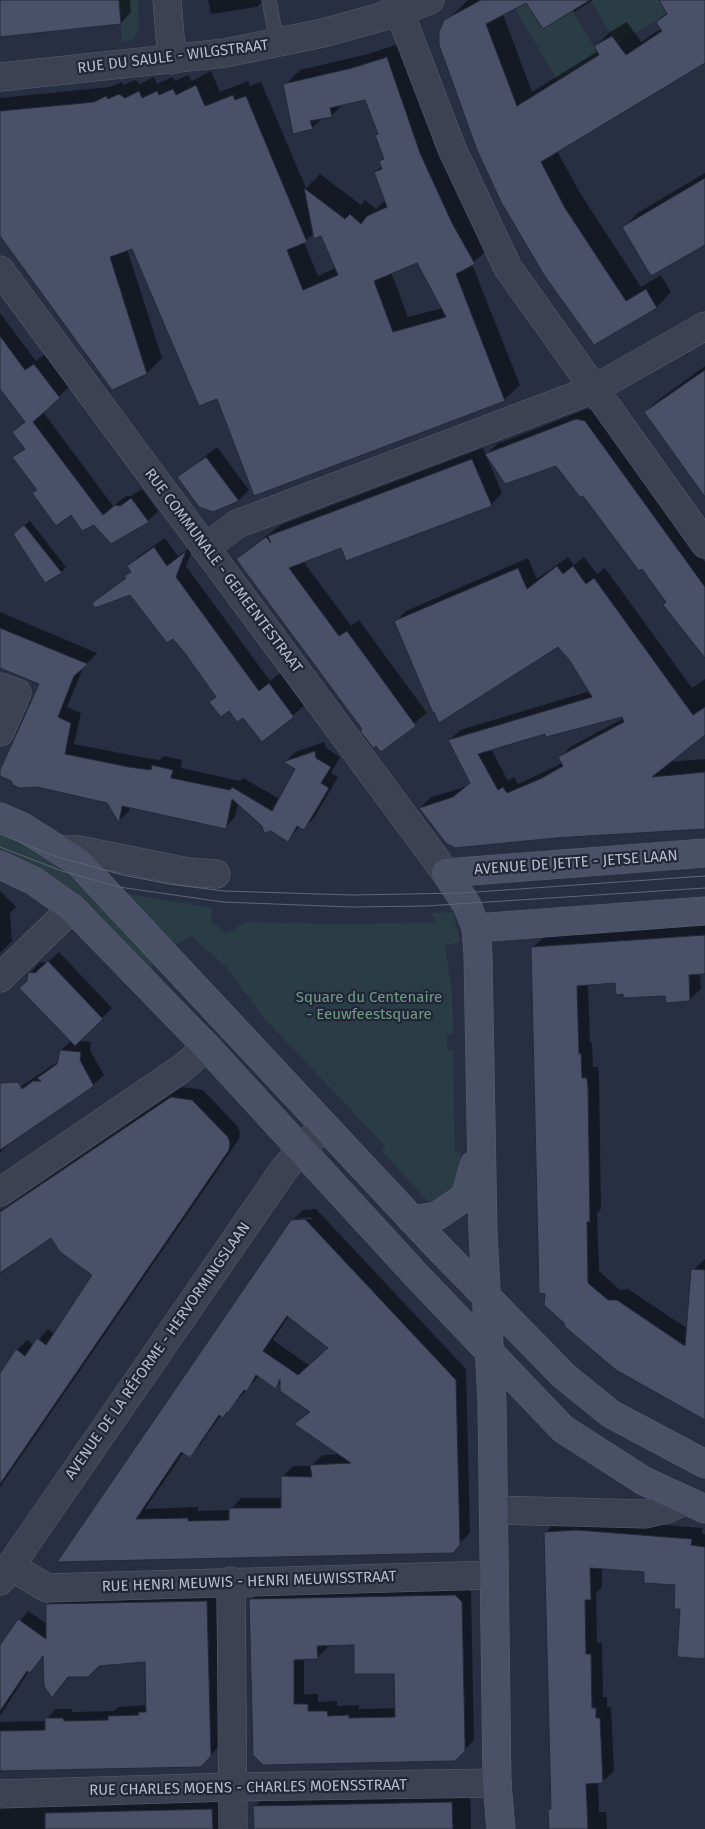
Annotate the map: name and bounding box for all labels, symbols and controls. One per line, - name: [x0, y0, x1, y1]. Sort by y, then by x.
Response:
- street label: RUE DU SAULE - WILGSTRAAT: [76, 36, 270, 78]
- street label: RUE COMMUNALE - GEMEENTESTRAAT: [140, 465, 306, 677]
- street label: AVENUE DE JETTE - JETSE LAAN: [474, 847, 678, 879]
- park label: Square du Centenaire - Eeuwfeestsquare: [296, 989, 442, 1024]
- street label: AVENUE DE LA RÉFORME - HERVORMINGSLAAN: [62, 1219, 254, 1483]
- street label: RUE HENRI MEUWIS - HENRI MEUWISSTRAAT: [101, 1568, 397, 1596]
- street label: RUE CHARLES MOENS - CHARLES MOENSSTRAAT: [89, 1776, 407, 1800]

